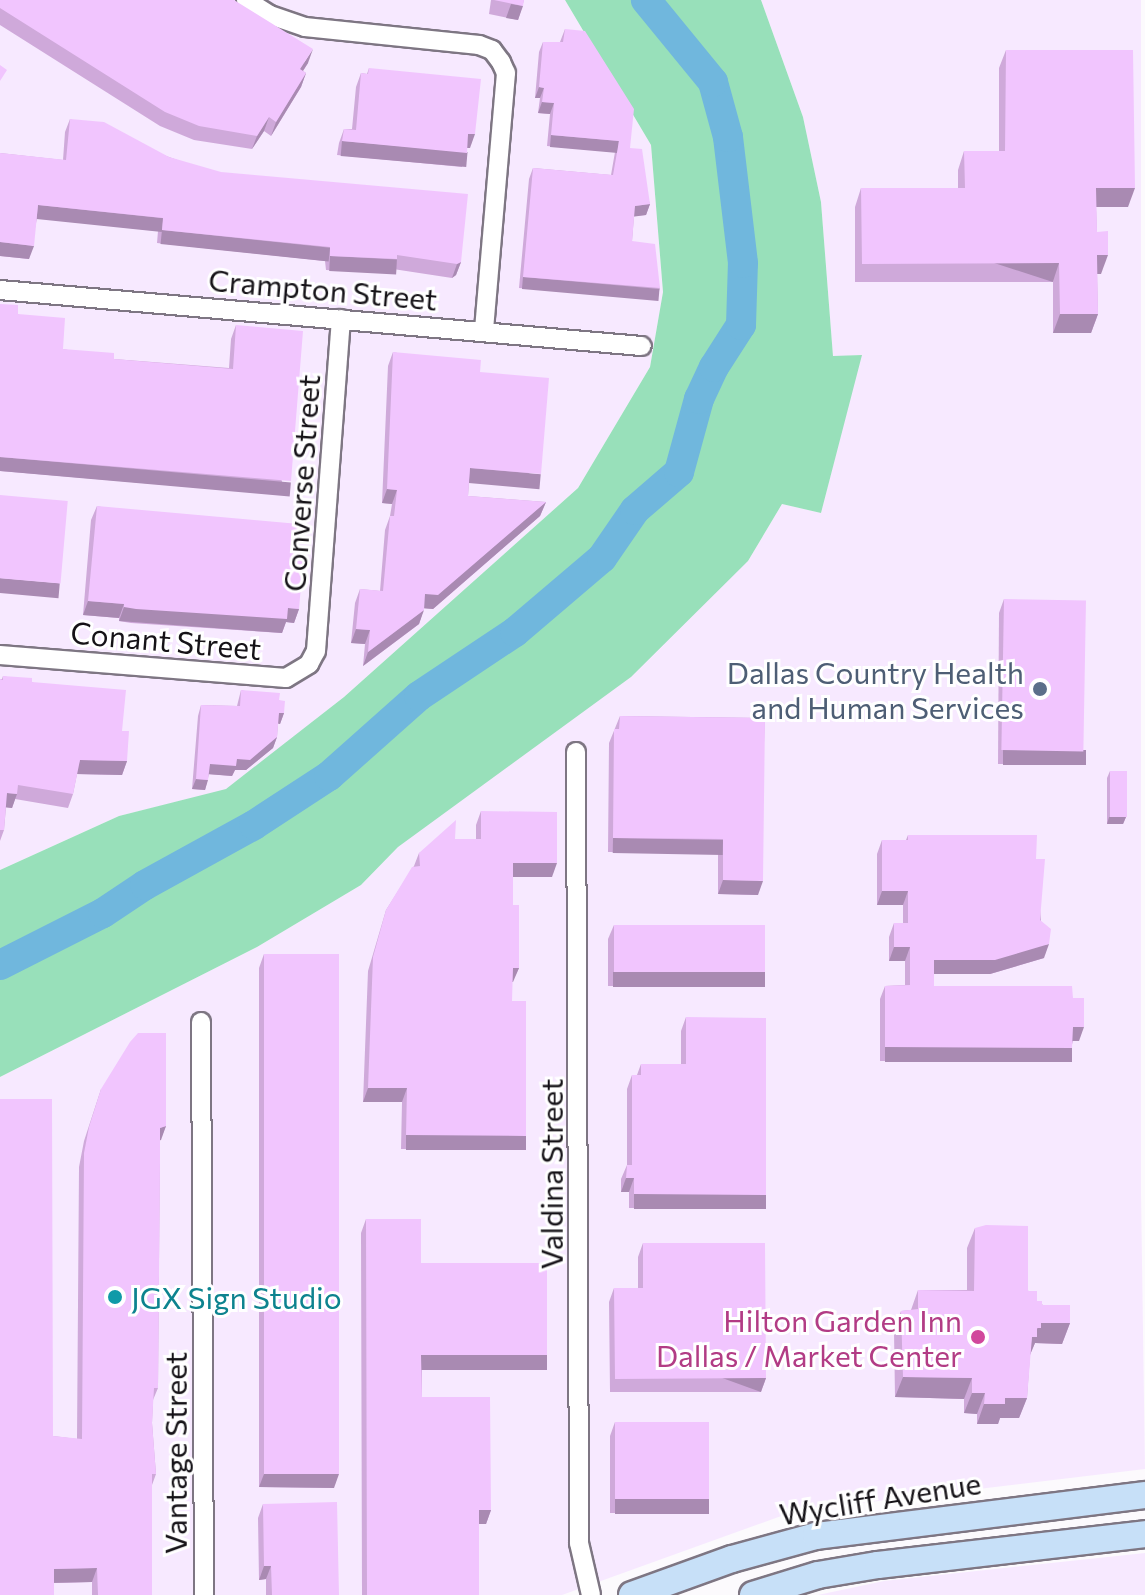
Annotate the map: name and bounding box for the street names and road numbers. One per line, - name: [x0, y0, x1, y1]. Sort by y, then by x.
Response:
- street label: Crampton Street: [207, 261, 439, 317]
- street label: Converse Street: [275, 373, 327, 593]
- street label: Conant Street: [69, 614, 263, 666]
- street label: Valdina Street: [533, 1079, 569, 1269]
- street label: Vantage Street: [157, 1352, 193, 1554]
- street label: Wycliff Avenue: [777, 1464, 983, 1532]

